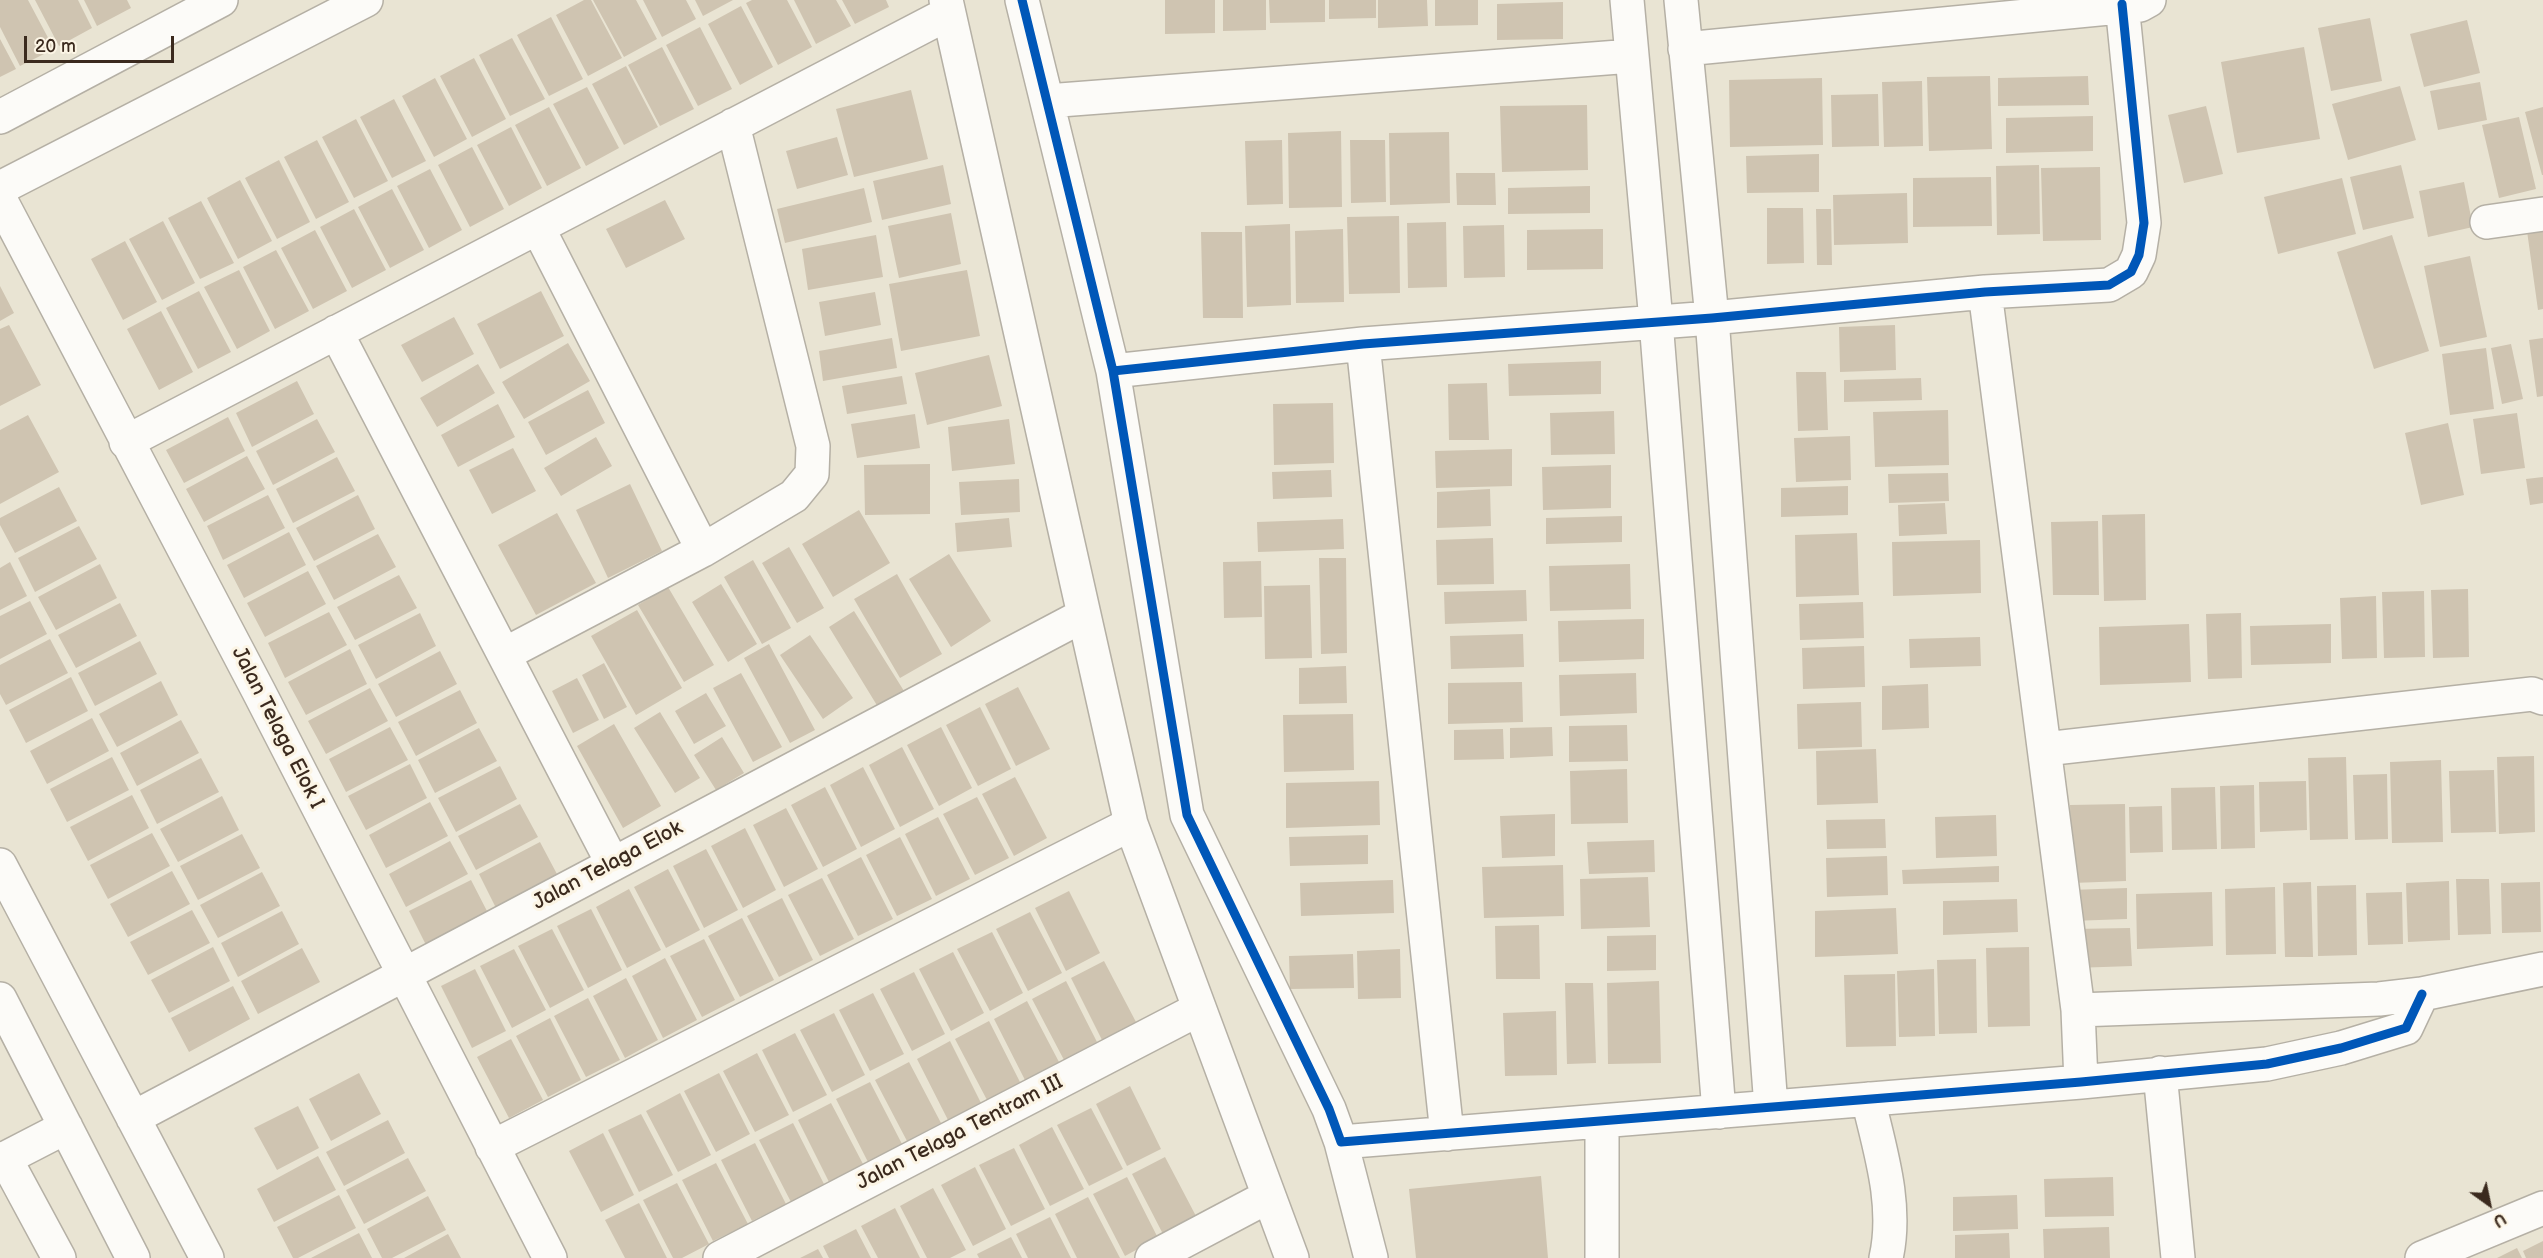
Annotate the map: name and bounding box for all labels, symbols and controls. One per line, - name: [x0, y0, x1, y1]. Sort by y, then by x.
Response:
- scale bar: [27, 24, 177, 62]
- text: 20 m: [35, 36, 76, 57]
- street label: Jalan Telaga Elok I: [225, 643, 329, 813]
- street label: Jalan Telaga Elok: [529, 816, 687, 916]
- street label: Jalan Telaga Tentram III: [853, 1070, 1067, 1196]
- north arrow: [2459, 1174, 2519, 1234]
- text: U: [2489, 1208, 2509, 1231]

